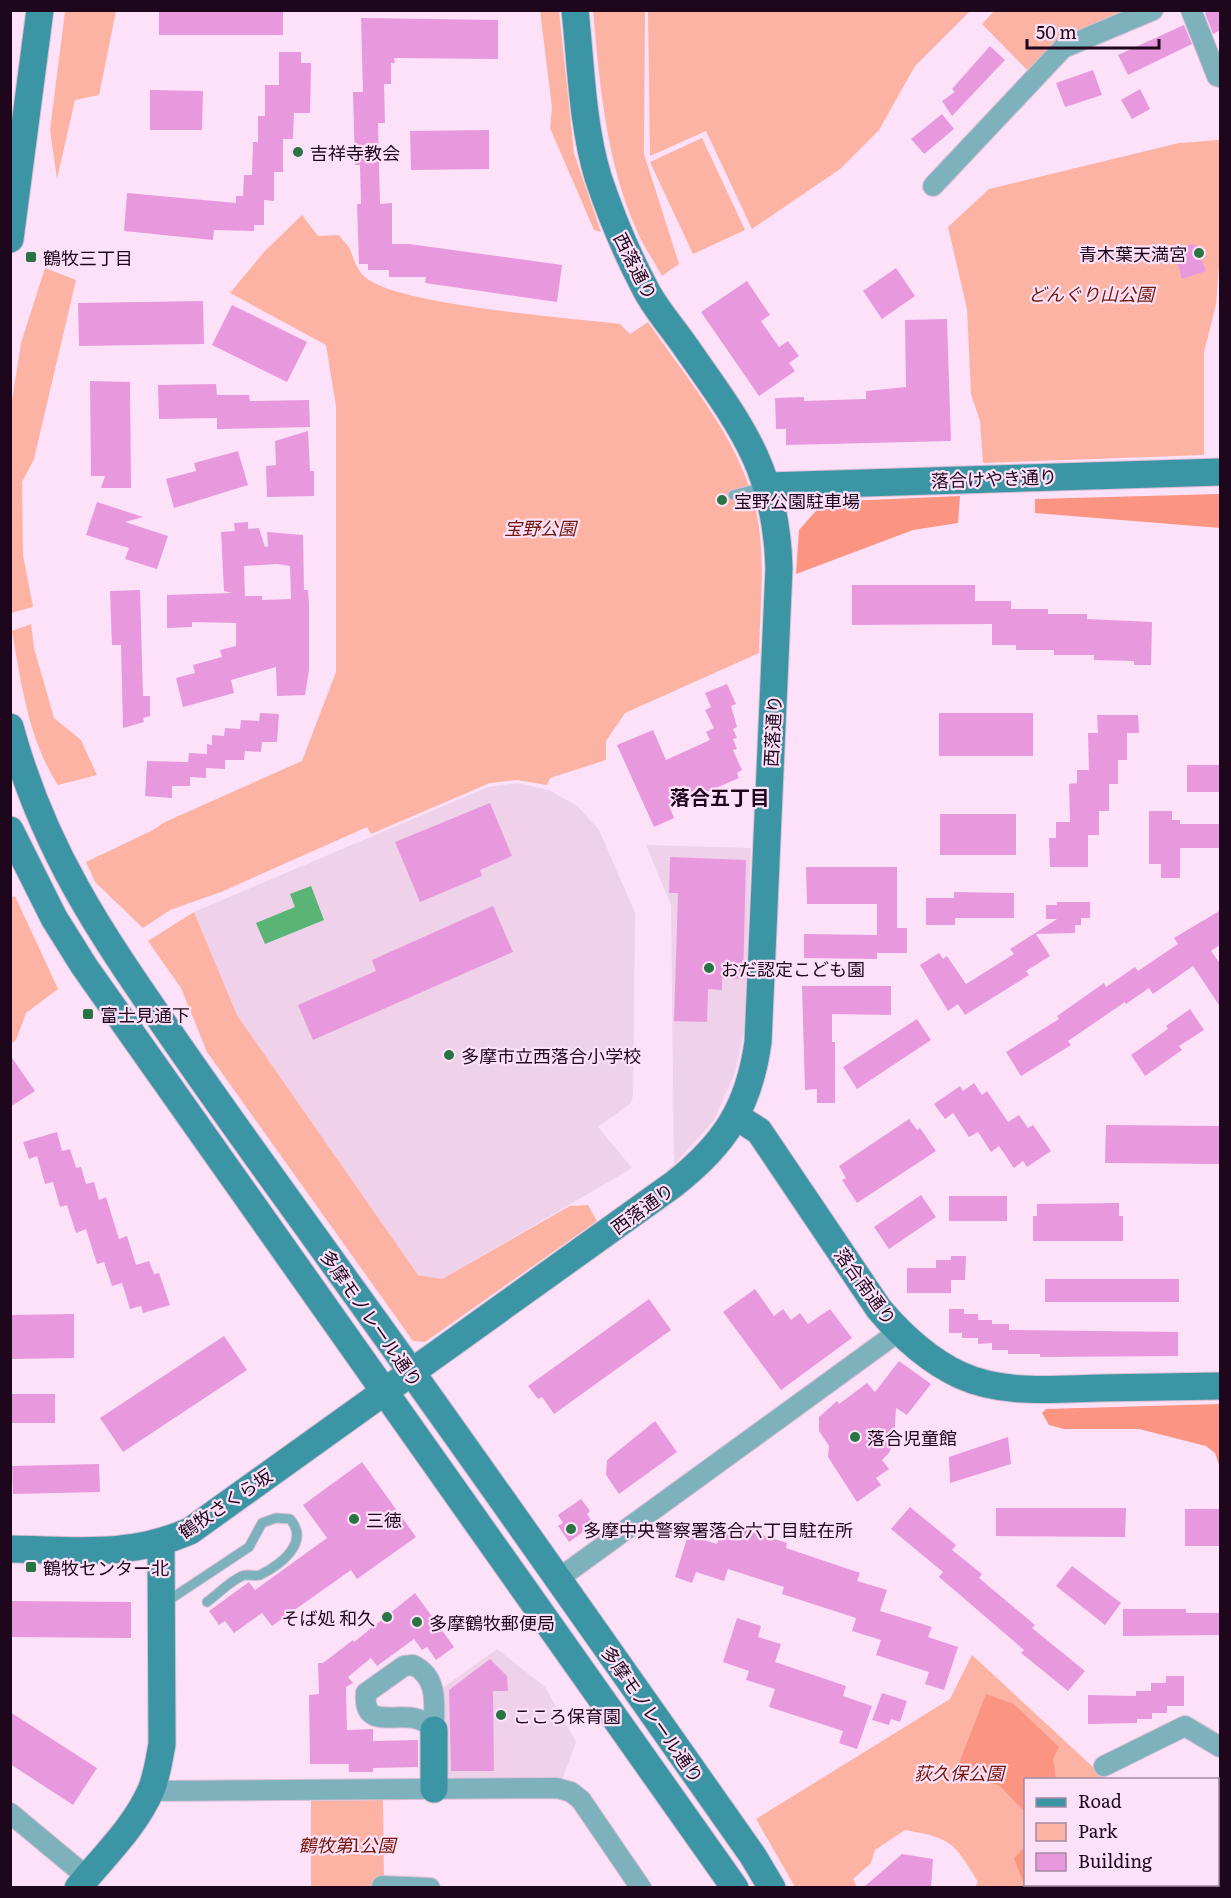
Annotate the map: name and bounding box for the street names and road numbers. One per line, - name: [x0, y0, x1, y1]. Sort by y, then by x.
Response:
- street label: 西落通り: [608, 228, 664, 304]
- street label: 落合けやき通り: [931, 462, 1057, 494]
- street label: 西落通り: [757, 694, 787, 768]
- street label: 西落通り: [605, 1176, 679, 1240]
- street label: 落合南通り: [829, 1242, 903, 1330]
- street label: 多摩モノレール通り: [314, 1244, 430, 1392]
- street label: 鶴牧さくら坂: [173, 1462, 277, 1544]
- street label: 多摩モノレール通り: [595, 1640, 711, 1788]

